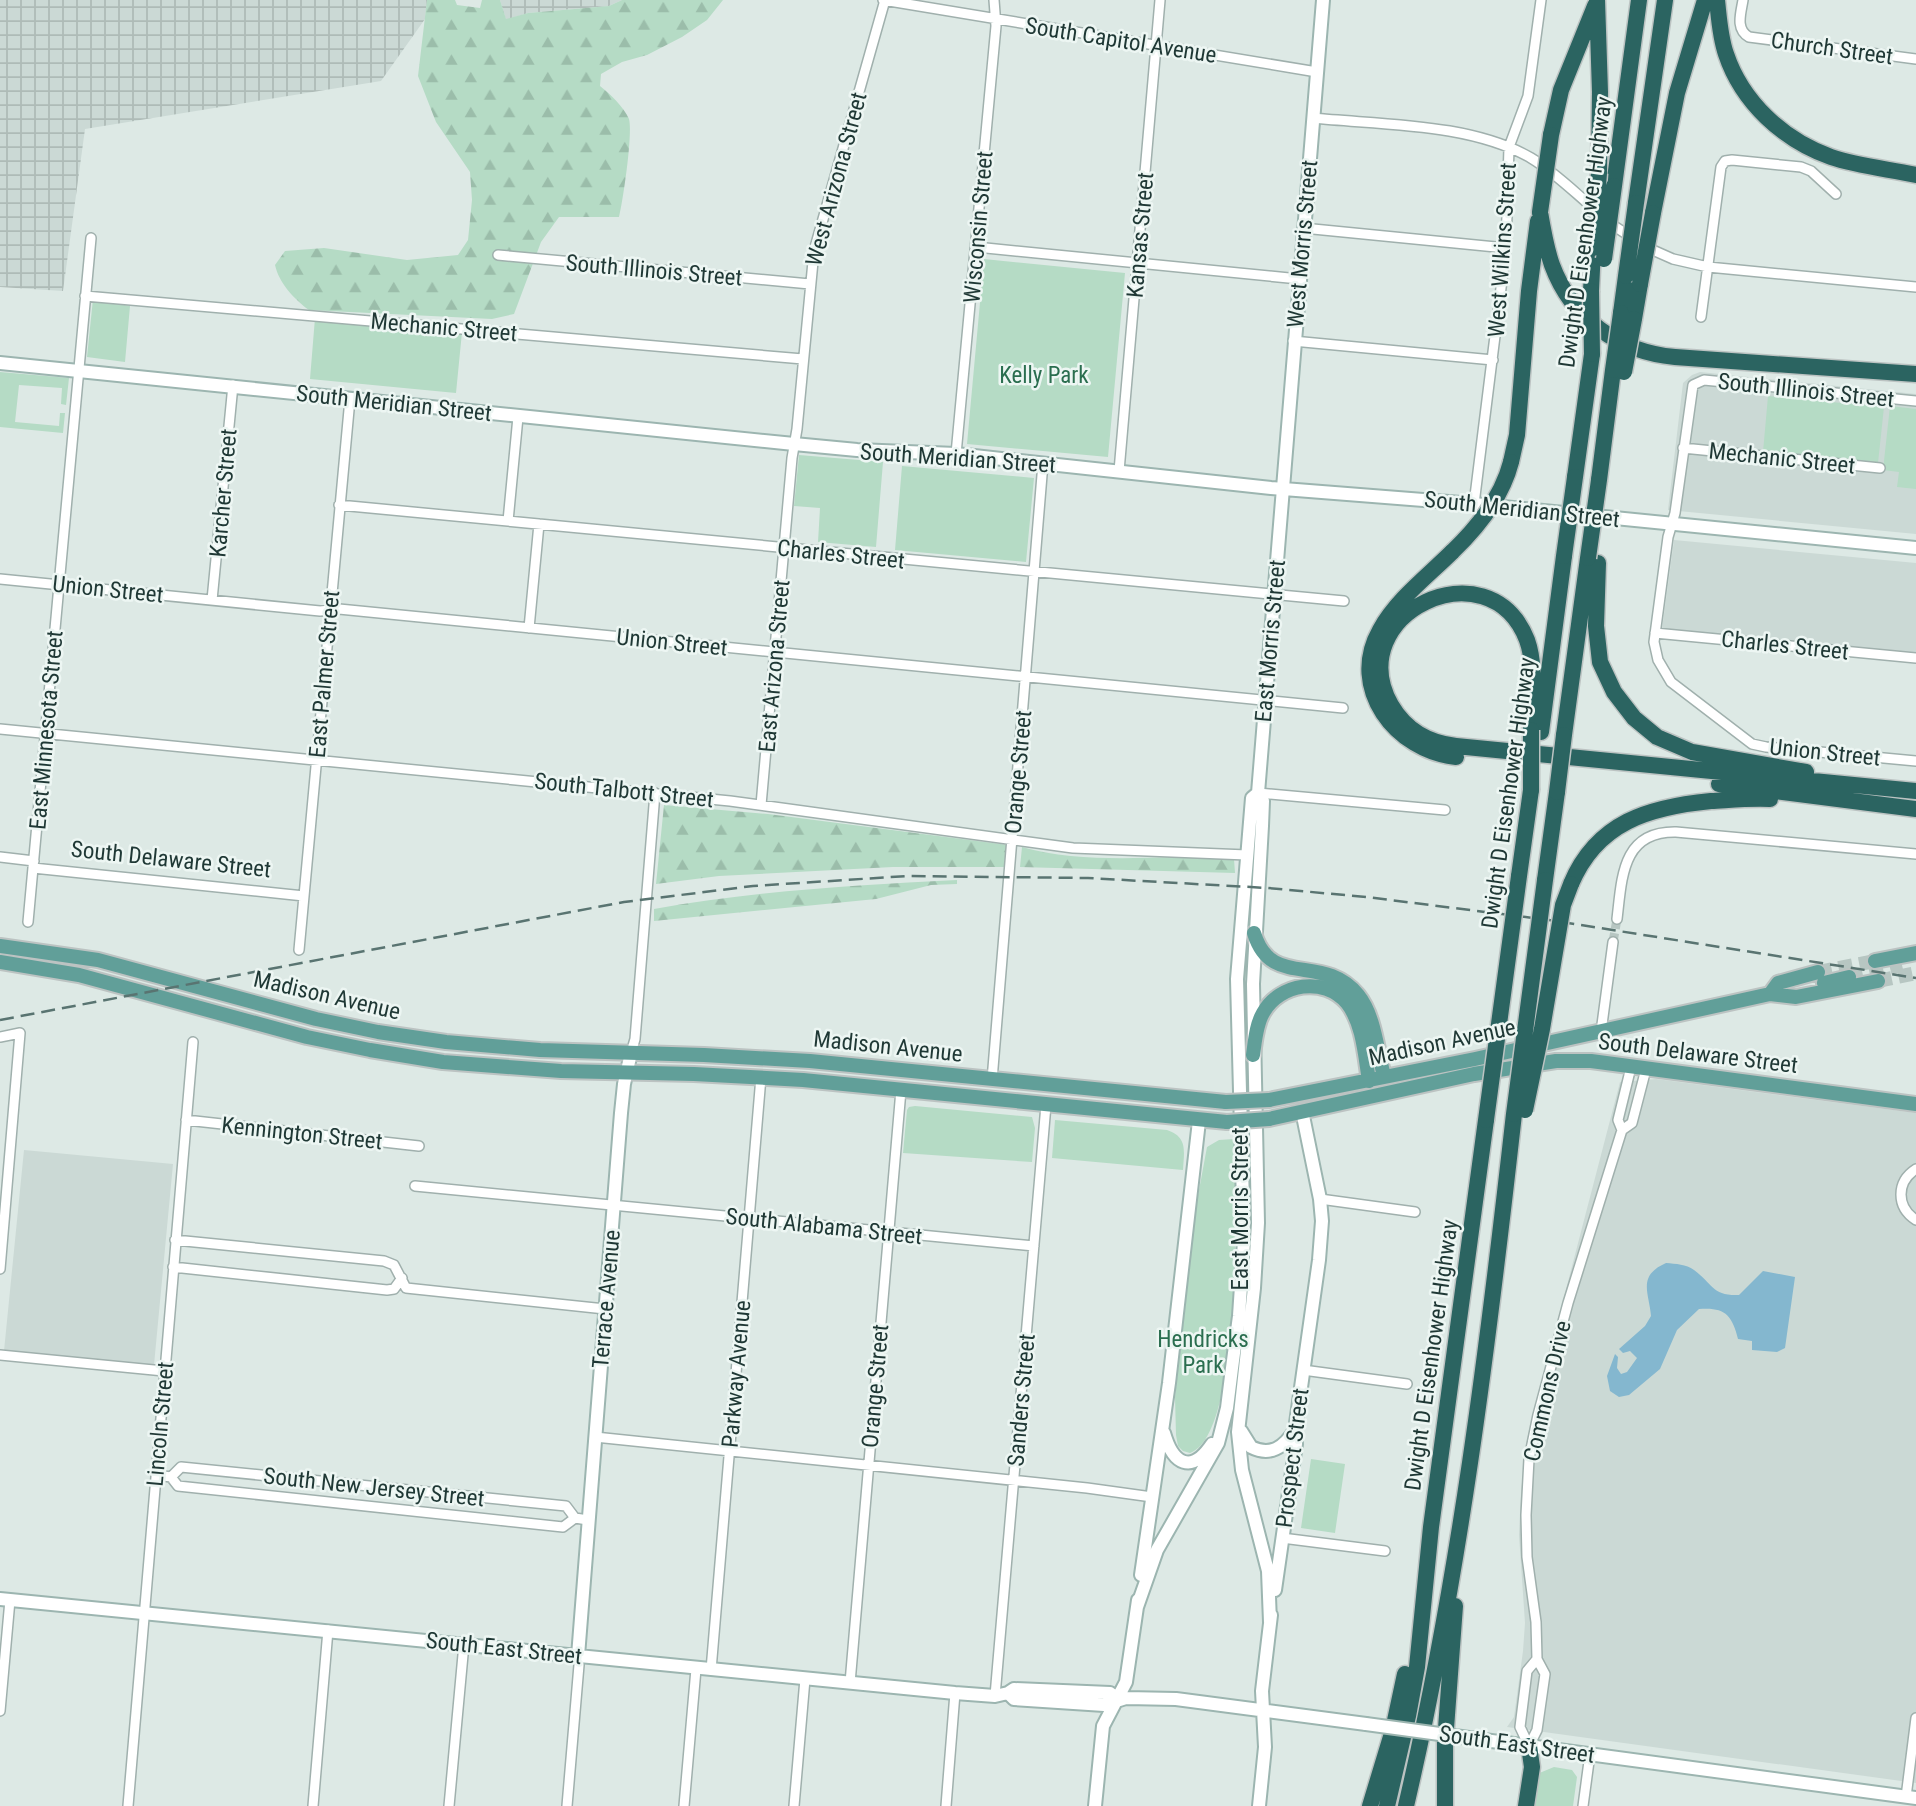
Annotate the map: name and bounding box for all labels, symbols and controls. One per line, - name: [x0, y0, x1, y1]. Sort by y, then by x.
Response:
- street label: South Capitol Avenue: [1023, 12, 1219, 69]
- street label: Church Street: [1769, 27, 1895, 70]
- street label: West Arizona Street: [800, 89, 873, 269]
- street label: Dwight D Eisenhower Highway: [1553, 94, 1618, 369]
- street label: Wisconsin Street: [958, 150, 999, 304]
- street label: West Morris Street: [1282, 159, 1323, 329]
- street label: West Wilkins Street: [1483, 162, 1522, 338]
- street label: Kansas Street: [1122, 171, 1159, 299]
- street label: South Illinois Street: [565, 249, 743, 292]
- street label: Mechanic Street: [369, 308, 518, 347]
- park label: Kelly Park: [999, 362, 1089, 389]
- street label: South Illinois Street: [1717, 368, 1895, 413]
- street label: South Meridian Street: [295, 380, 493, 427]
- street label: Karcher Street: [204, 428, 243, 559]
- street label: Mechanic Street: [1707, 437, 1857, 480]
- street label: South Meridian Street: [859, 438, 1057, 479]
- street label: South Meridian Street: [1423, 486, 1621, 533]
- street label: Charles Street: [776, 534, 906, 575]
- street label: East Morris Street: [1250, 559, 1291, 723]
- street label: Union Street: [51, 570, 165, 609]
- street label: East Arizona Street: [753, 579, 796, 754]
- street label: East Palmer Street: [304, 589, 345, 759]
- street label: Union Street: [615, 623, 729, 662]
- street label: Charles Street: [1720, 625, 1850, 666]
- street label: East Minnesota Street: [24, 629, 69, 831]
- street label: Dwight D Eisenhower Highway: [1476, 655, 1541, 930]
- street label: Orange Street: [1000, 709, 1037, 835]
- street label: Union Street: [1768, 733, 1882, 772]
- street label: South Talbott Street: [533, 768, 715, 813]
- street label: South Delaware Street: [70, 836, 272, 883]
- street label: Madison Avenue: [251, 965, 403, 1025]
- street label: Madison Avenue: [1366, 1014, 1518, 1071]
- street label: Madison Avenue: [812, 1025, 964, 1068]
- street label: South Delaware Street: [1597, 1028, 1799, 1079]
- street label: Kennington Street: [220, 1112, 384, 1155]
- street label: East Morris Street: [1227, 1128, 1254, 1290]
- street label: South Alabama Street: [724, 1203, 923, 1250]
- street label: Dwight D Eisenhower Highway: [1399, 1217, 1464, 1492]
- street label: Terrace Avenue: [587, 1229, 626, 1370]
- street label: Parkway Avenue: [717, 1299, 756, 1449]
- street label: Commons Drive: [1518, 1318, 1577, 1464]
- street label: Orange Street: [857, 1323, 894, 1449]
- park label: Hendricks Park: [1157, 1326, 1249, 1379]
- street label: Sanders Street: [1002, 1333, 1041, 1467]
- street label: Lincoln Street: [142, 1361, 179, 1488]
- street label: Prospect Street: [1271, 1387, 1314, 1529]
- street label: South New Jersey Street: [262, 1462, 486, 1513]
- street label: South East Street: [425, 1627, 583, 1670]
- street label: South East Street: [1437, 1720, 1596, 1769]

